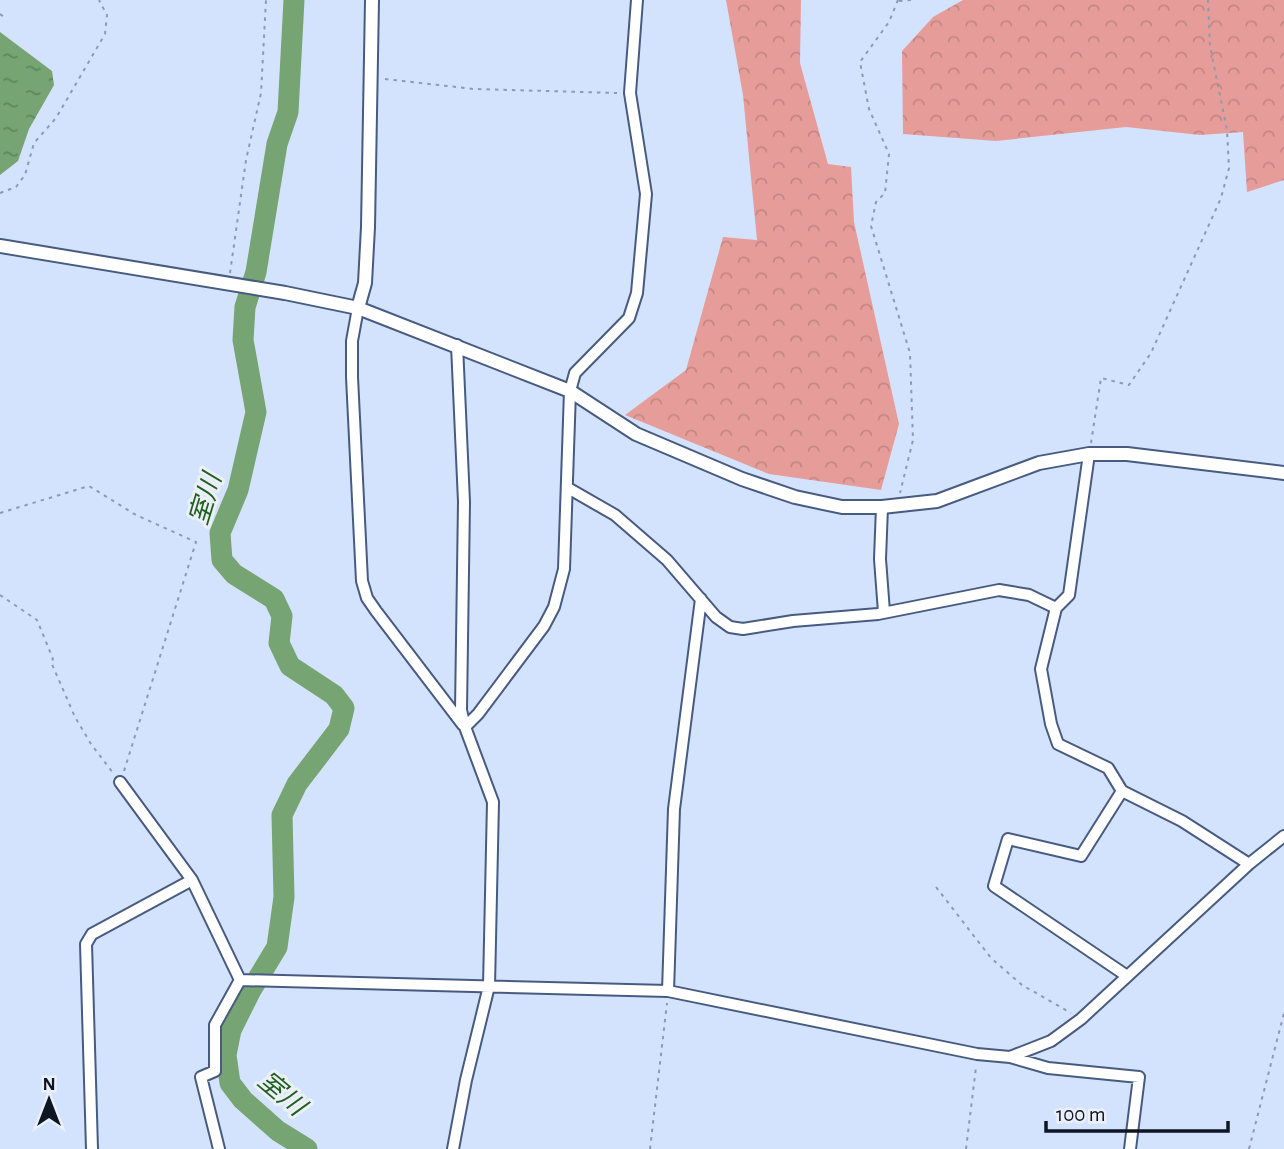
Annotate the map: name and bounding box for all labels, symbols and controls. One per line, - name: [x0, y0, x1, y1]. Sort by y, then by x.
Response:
- water label: 室川: [185, 467, 227, 528]
- north arrow: [14, 1065, 84, 1135]
- water label: 室川: [253, 1066, 313, 1122]
- text: N: [42, 1075, 56, 1094]
- scale bar: [1046, 1090, 1228, 1134]
- text: 100 m: [1056, 1104, 1106, 1125]

